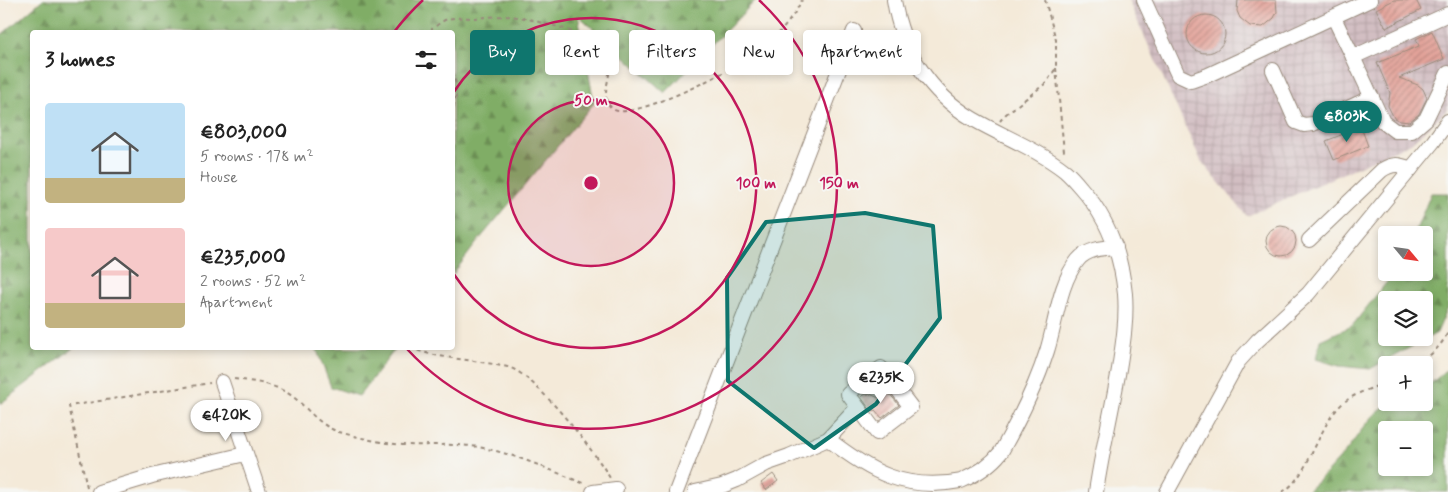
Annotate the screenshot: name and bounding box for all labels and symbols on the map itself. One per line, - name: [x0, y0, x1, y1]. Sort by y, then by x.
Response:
- text: 50 m: [574, 91, 608, 111]
- pin: €803K: [1312, 100, 1382, 143]
- centre of rings: [582, 174, 600, 192]
- text: 100 m: [736, 174, 776, 194]
- text: 150 m: [819, 174, 859, 194]
- north arrow: [1378, 226, 1432, 281]
- pin: €235K: [846, 362, 916, 404]
- pin: €420K: [191, 400, 261, 442]

